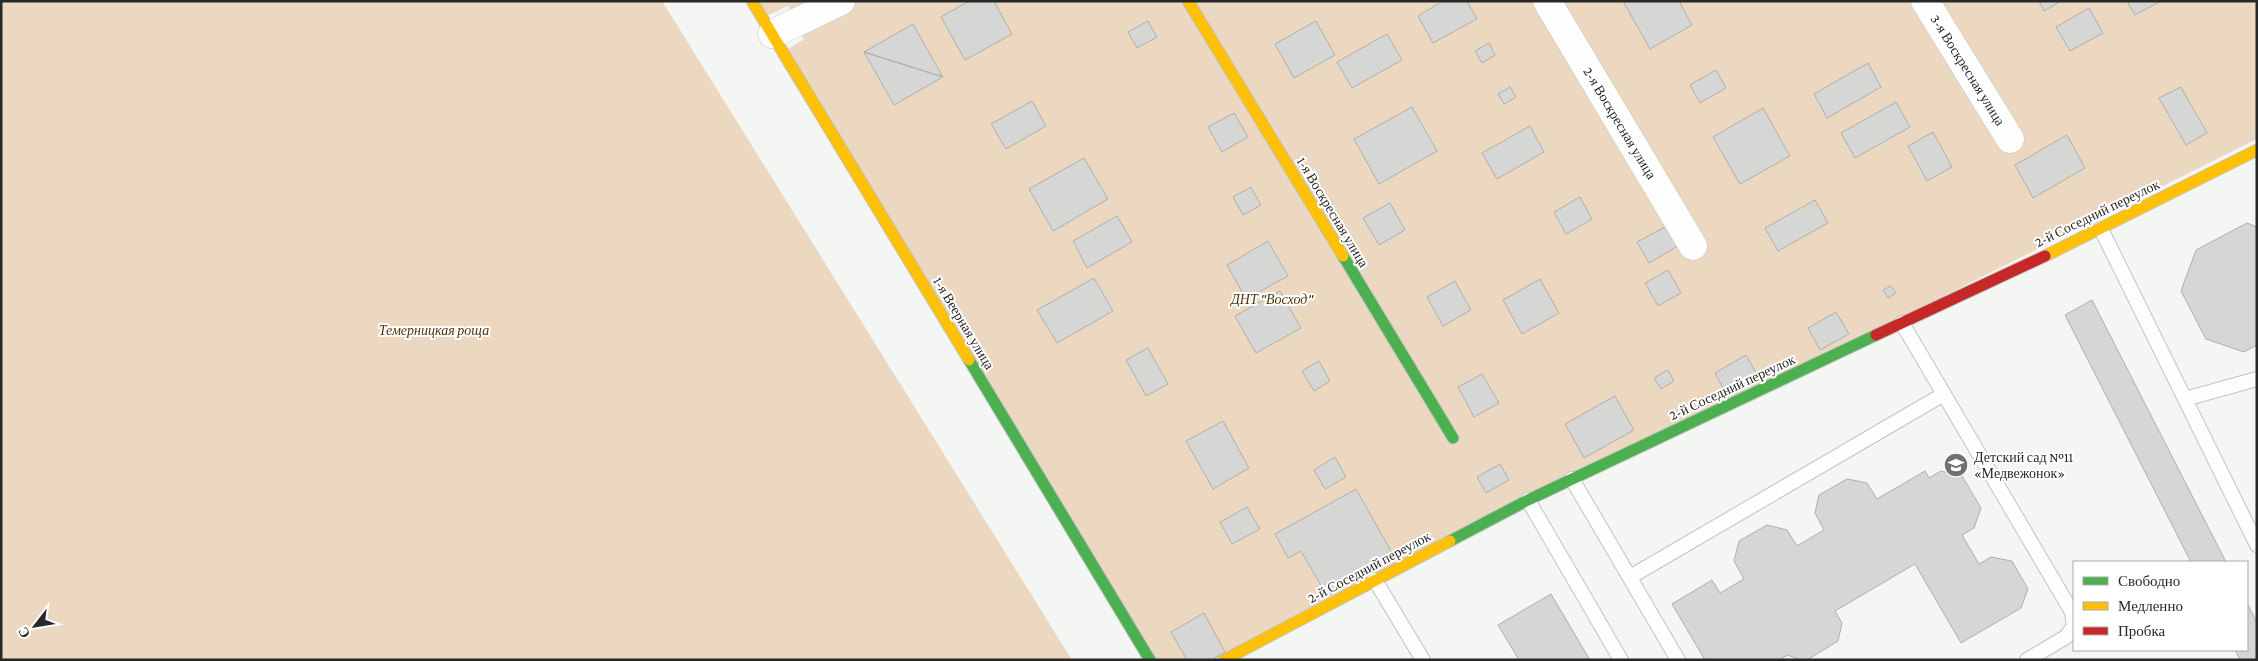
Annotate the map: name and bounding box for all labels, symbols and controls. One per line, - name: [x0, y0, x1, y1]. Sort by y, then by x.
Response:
- street label: 3-я Воскресная улица: [1927, 12, 2009, 129]
- street label: 2-я Воскресная улица: [1580, 64, 1660, 183]
- street label: 1-я Воскресная улица: [1294, 154, 1373, 271]
- street label: 2-й Соседний переулок: [2032, 176, 2162, 250]
- street label: 1-я Веерная улица: [930, 274, 998, 373]
- park label: ДНТ "Восход": [1229, 291, 1314, 307]
- park label: Темерницкая роща: [379, 322, 489, 338]
- street label: 2-й Соседний переулок: [1667, 351, 1798, 423]
- place label: Детский сад №11 «Медвежонок»: [1974, 449, 2074, 481]
- school or university icon: Детский сад №11 «Медвежонок»: [1943, 452, 1969, 478]
- street label: 2-й Соседний переулок: [1305, 528, 1433, 606]
- legend: [2073, 561, 2248, 651]
- text: Свободно: [2118, 573, 2180, 589]
- text: Медленно: [2118, 598, 2183, 614]
- north arrow: [10, 601, 60, 651]
- text: Пробка: [2118, 623, 2166, 639]
- text: С: [14, 624, 33, 641]

